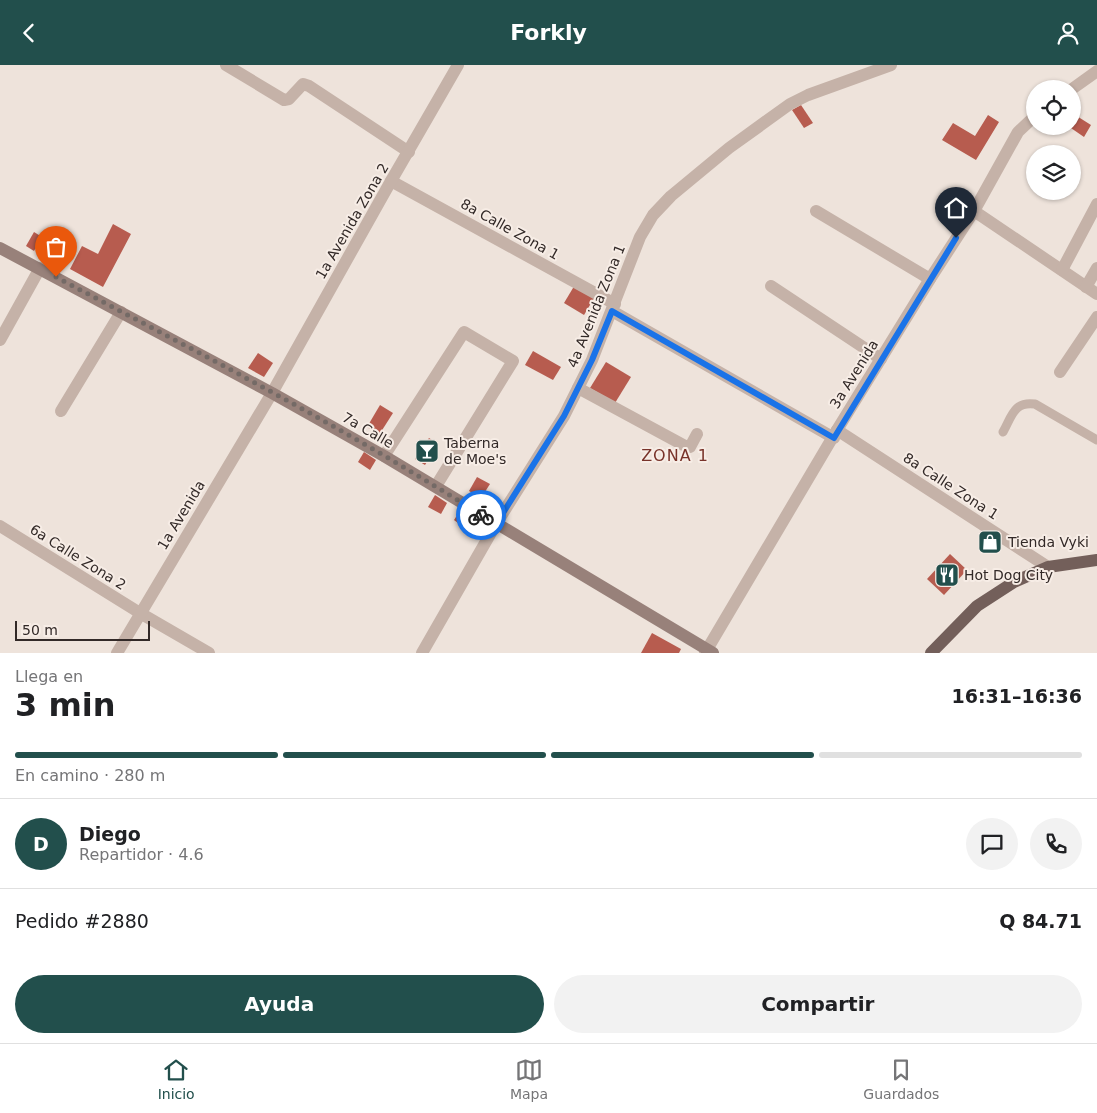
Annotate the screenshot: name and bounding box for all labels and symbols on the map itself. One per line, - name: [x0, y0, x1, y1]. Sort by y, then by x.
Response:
- street label: 1a Avenida Zona 2: [312, 160, 392, 282]
- pin: [935, 187, 977, 238]
- street label: 8a Calle Zona 1: [458, 195, 562, 263]
- pin: [35, 226, 77, 277]
- street label: 4a Avenida Zona 1: [564, 242, 628, 370]
- street label: 3a Avenida: [827, 337, 881, 411]
- street label: 7a Calle: [339, 409, 397, 451]
- place label: Taberna de Moe's: [443, 435, 506, 467]
- bar icon: Taberna de Moe's: [414, 438, 440, 464]
- district label: ZONA 1: [641, 446, 709, 465]
- street label: 8a Calle Zona 1: [900, 449, 1002, 523]
- street label: 1a Avenida: [154, 478, 208, 552]
- courier: [456, 490, 506, 540]
- street label: 6a Calle Zona 2: [27, 521, 129, 593]
- shop icon: Tienda Vyki: [977, 529, 1003, 555]
- place label: Tienda Vyki: [1007, 534, 1089, 550]
- restaurant icon: Hot Dog City: [934, 562, 960, 588]
- place label: Hot Dog City: [964, 567, 1053, 583]
- scale bar: [15, 618, 150, 641]

